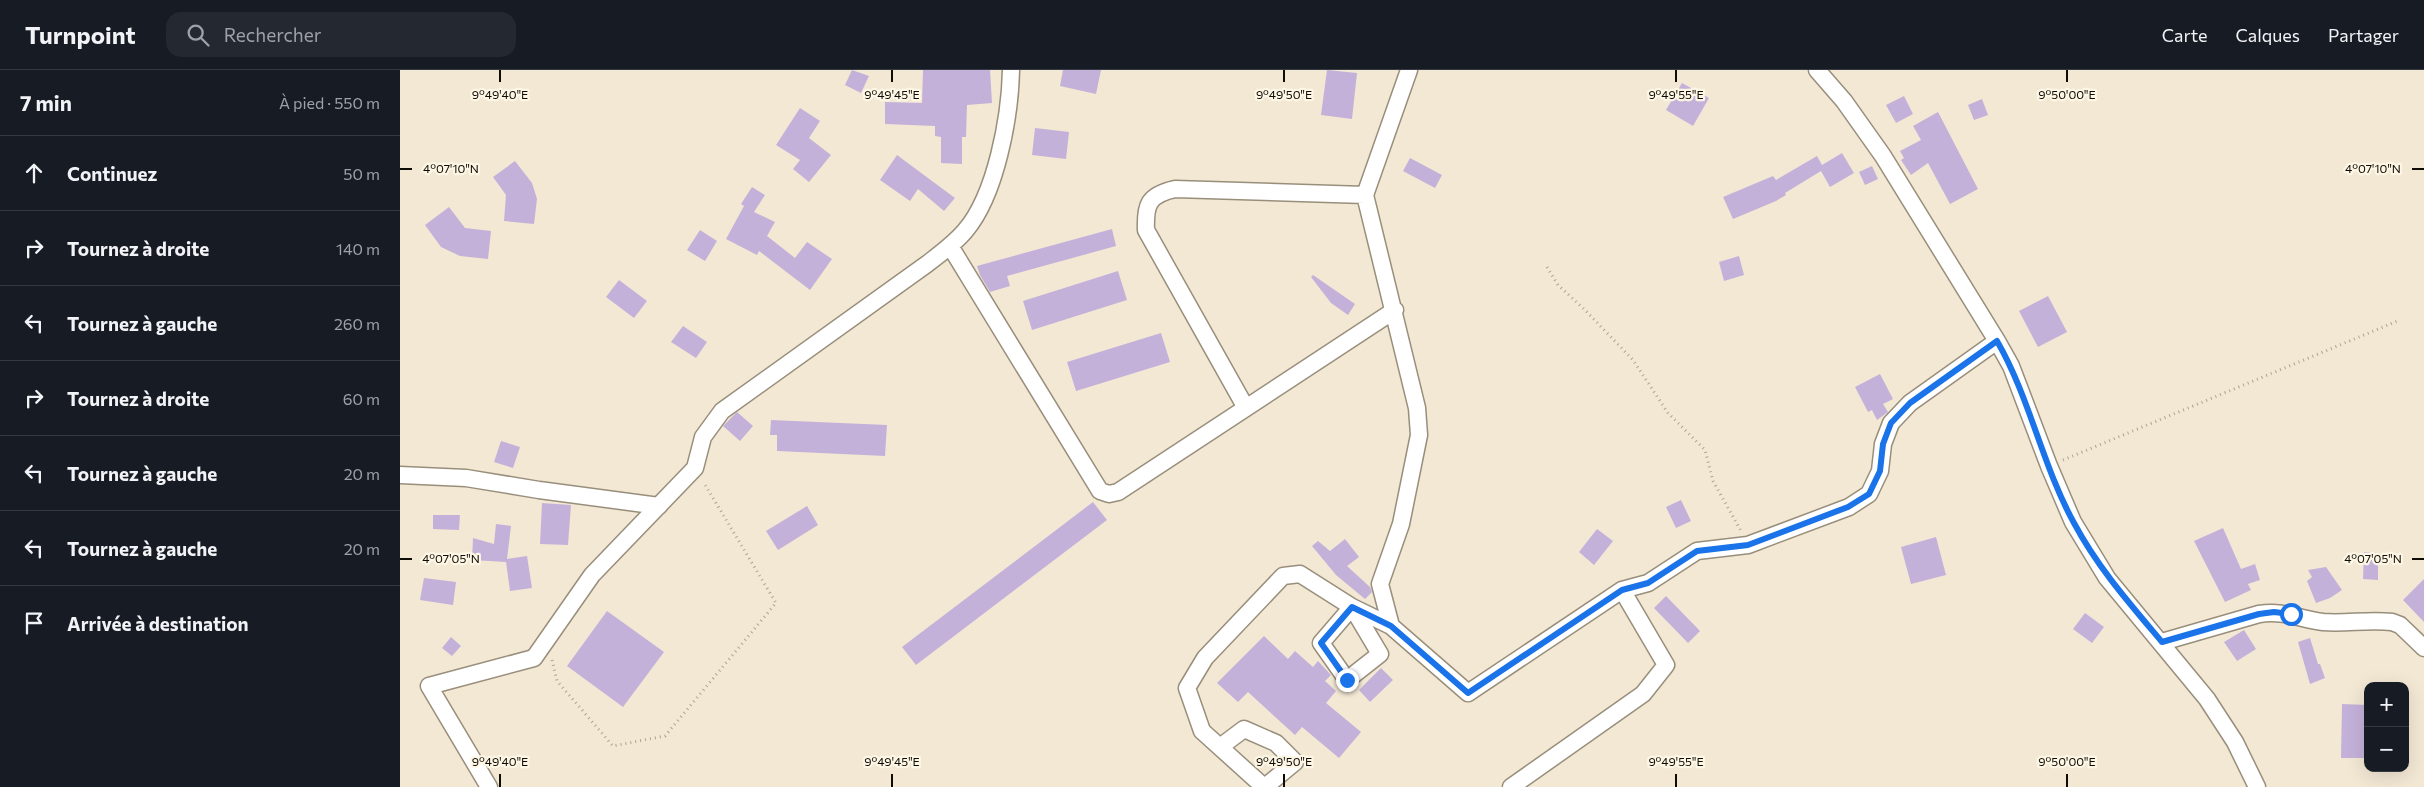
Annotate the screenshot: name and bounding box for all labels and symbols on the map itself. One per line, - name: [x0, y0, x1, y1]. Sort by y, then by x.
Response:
- text: 9°49'40"E: [472, 87, 528, 101]
- text: 9°49'45"E: [864, 87, 920, 101]
- text: 9°49'50"E: [1256, 87, 1312, 101]
- text: 9°49'55"E: [1648, 87, 1704, 101]
- text: 9°50'00"E: [2038, 87, 2096, 101]
- text: 4°07'10"N: [423, 161, 479, 175]
- text: 4°07'10"N: [2345, 161, 2401, 175]
- text: 4°07'05"N: [422, 551, 480, 565]
- text: 4°07'05"N: [2344, 551, 2402, 565]
- route start: [2280, 603, 2303, 626]
- route end: [1336, 669, 1359, 692]
- text: 9°49'40"E: [472, 754, 528, 768]
- text: 9°49'45"E: [864, 754, 920, 768]
- text: 9°49'50"E: [1256, 754, 1312, 768]
- text: 9°49'55"E: [1648, 754, 1704, 768]
- text: 9°50'00"E: [2038, 754, 2096, 768]

